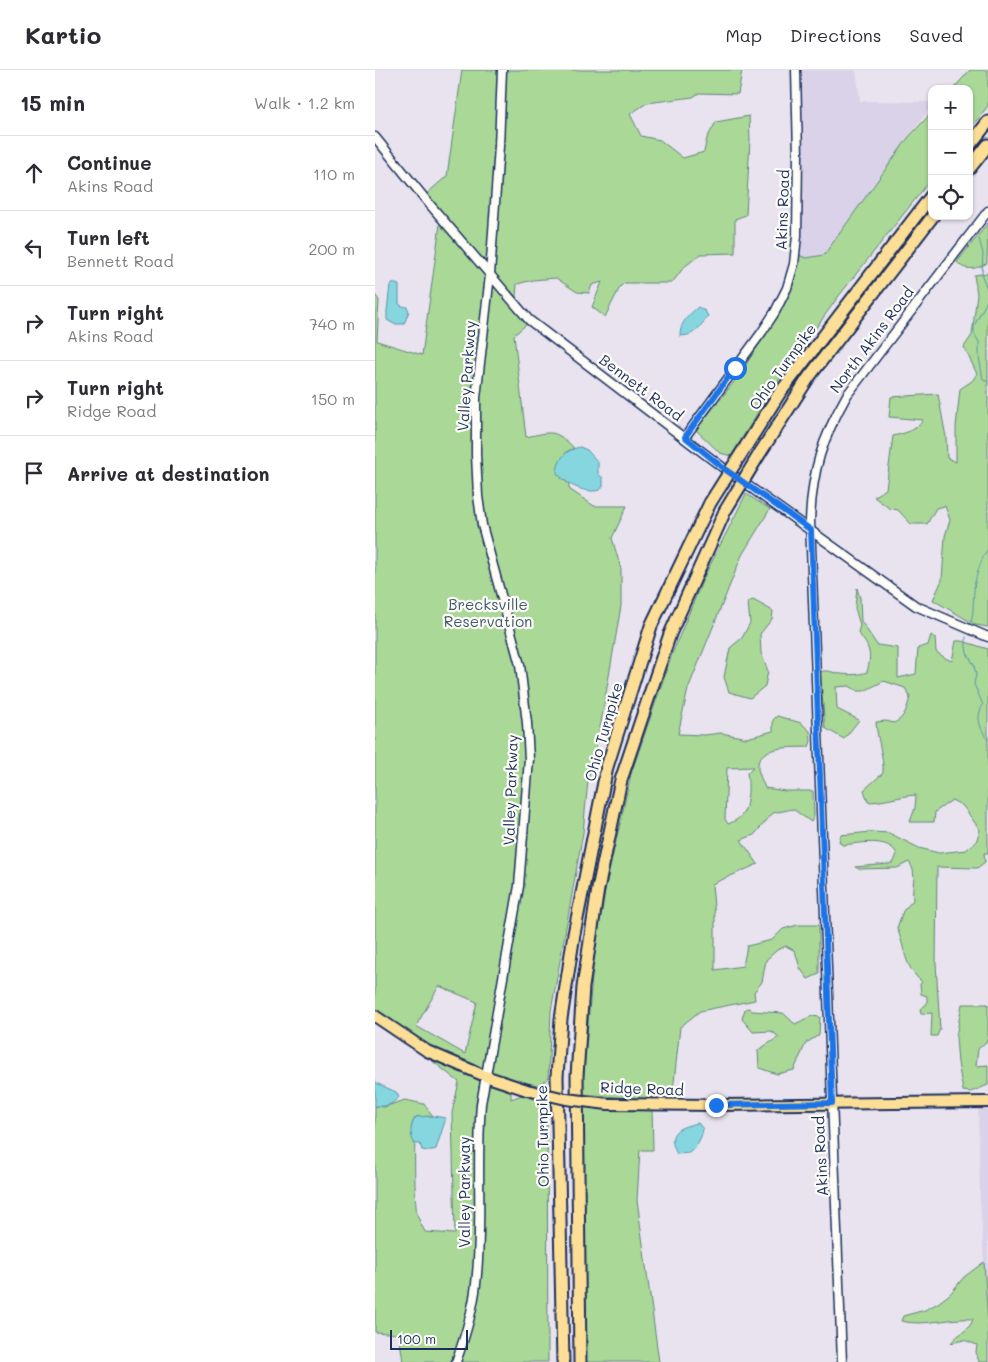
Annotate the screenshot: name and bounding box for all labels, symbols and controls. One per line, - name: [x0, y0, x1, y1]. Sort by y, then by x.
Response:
- text: Kartio: [25, 19, 101, 50]
- text: Map: [725, 23, 762, 47]
- text: Directions: [790, 23, 882, 47]
- text: Saved: [910, 23, 963, 47]
- map controls: [928, 85, 973, 220]
- button: +: [928, 85, 973, 130]
- text: 15 min: [20, 89, 85, 116]
- text: Walk · 1.2 km: [254, 92, 355, 113]
- button: −: [928, 130, 973, 175]
- text: Continue: [67, 150, 152, 175]
- icon: ahead: [20, 159, 48, 187]
- text: 110 m: [313, 163, 355, 184]
- street label: Akins Road: [771, 169, 793, 251]
- text: Akins Road: [67, 175, 153, 196]
- button: locate: [928, 175, 973, 220]
- text: Turn left: [67, 225, 150, 250]
- icon: left: [20, 234, 48, 262]
- text: 200 m: [308, 238, 355, 259]
- text: Bennett Road: [67, 250, 174, 271]
- street label: North Akins Road: [825, 282, 918, 397]
- text: Turn right: [67, 300, 164, 325]
- icon: right: [20, 309, 48, 337]
- text: 740 m: [309, 313, 355, 334]
- street label: Ohio Turnpike: [744, 319, 820, 414]
- street label: Valley Parkway: [452, 320, 480, 432]
- text: Akins Road: [67, 325, 153, 346]
- street label: Bennett Road: [596, 349, 688, 425]
- route start: [724, 357, 747, 380]
- text: Turn right: [67, 375, 164, 400]
- icon: right: [20, 384, 48, 412]
- text: 150 m: [311, 388, 355, 409]
- text: Ridge Road: [67, 400, 156, 421]
- icon: arrive: [20, 459, 48, 487]
- text: Arrive at destination: [67, 461, 270, 486]
- park label: Brecksville Reservation: [444, 594, 532, 631]
- street label: Ohio Turnpike: [579, 680, 627, 784]
- street label: Valley Parkway: [498, 734, 522, 846]
- street label: Ridge Road: [600, 1077, 684, 1099]
- street label: Ohio Turnpike: [531, 1085, 553, 1187]
- route end: [705, 1094, 728, 1117]
- street label: Akins Road: [808, 1115, 832, 1197]
- street label: Valley Parkway: [454, 1136, 474, 1248]
- scale bar: [390, 1327, 467, 1350]
- text: 100 m: [397, 1329, 436, 1348]

